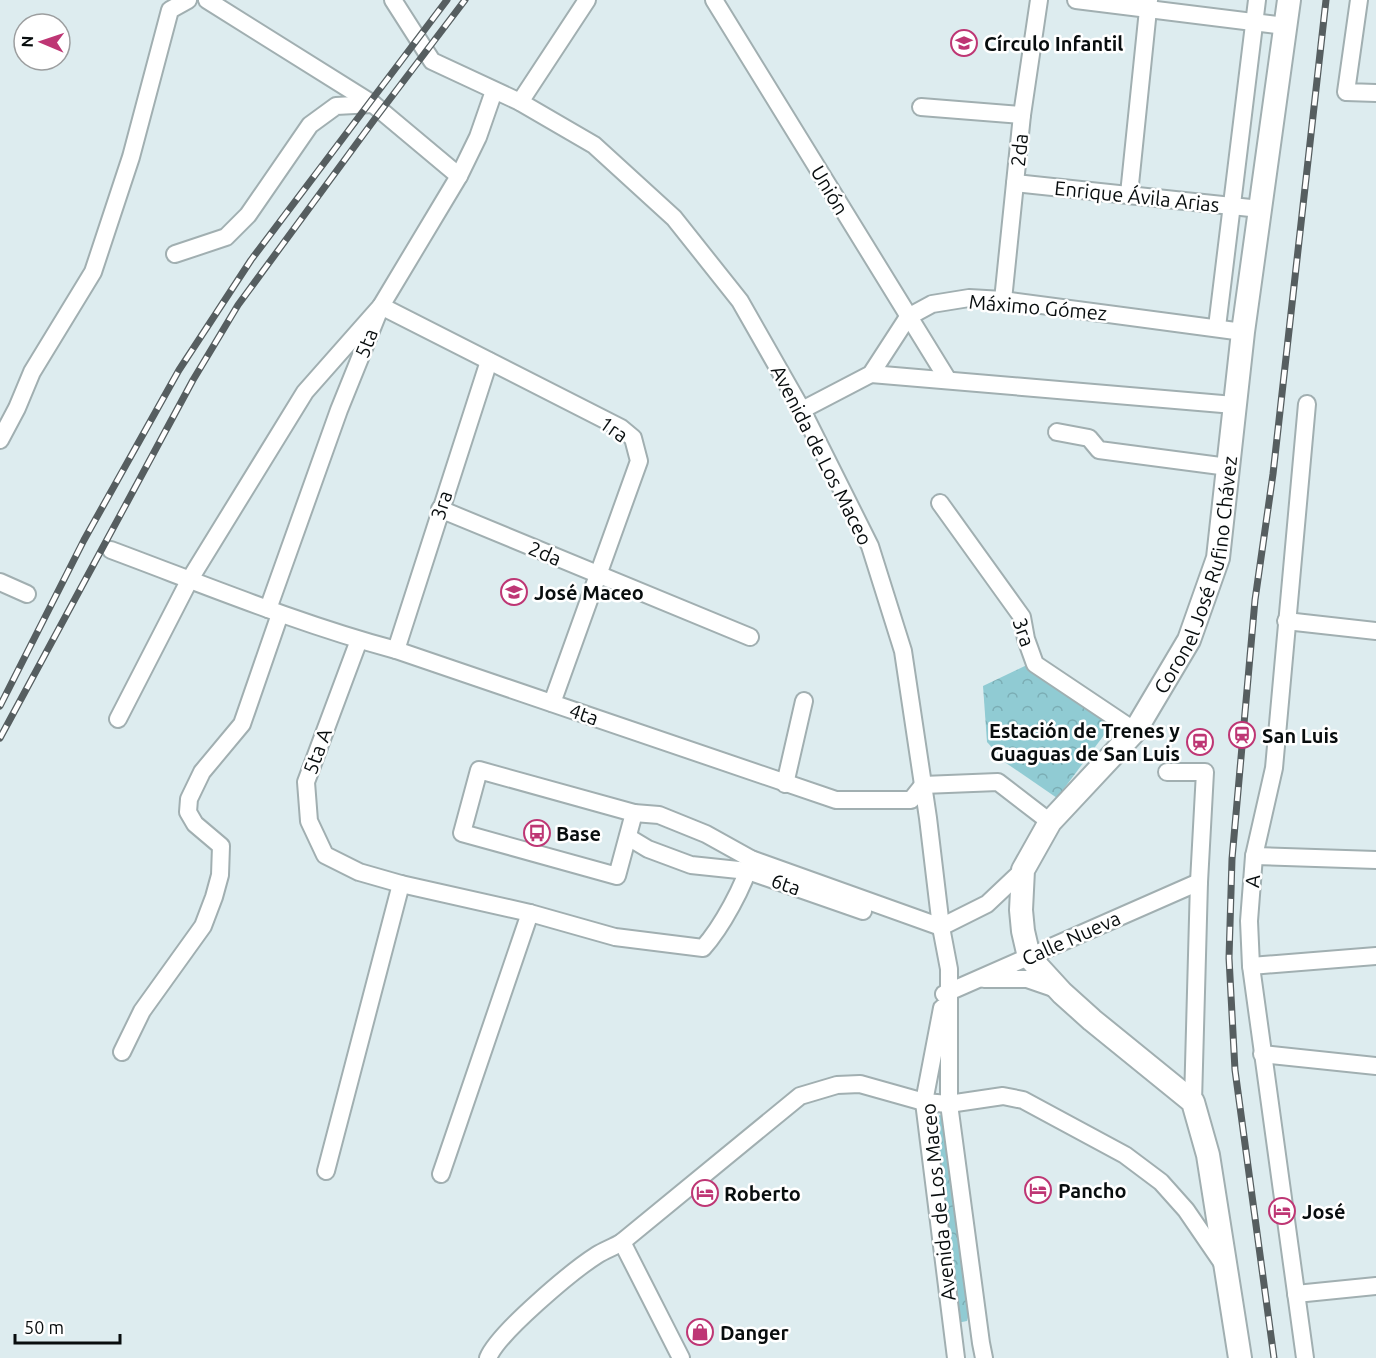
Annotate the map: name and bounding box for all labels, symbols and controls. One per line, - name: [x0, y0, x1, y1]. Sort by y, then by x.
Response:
- north arrow: [12, 12, 72, 72]
- school or university icon: Círculo Infantil: [949, 28, 979, 58]
- place label: Círculo Infantil: [984, 32, 1123, 55]
- text: N: [18, 35, 36, 48]
- street label: 2da: [1006, 132, 1032, 168]
- street label: Unión: [806, 161, 854, 219]
- street label: Enrique Ávila Arias: [1053, 176, 1221, 216]
- street label: Máximo Gómez: [968, 290, 1108, 324]
- street label: 5ta: [350, 325, 382, 361]
- street label: Avenida de Los Maceo: [767, 361, 877, 549]
- street label: 1ra: [595, 411, 633, 447]
- street label: Coronel José Rufino Chávez: [1149, 455, 1241, 697]
- street label: 3ra: [426, 488, 456, 522]
- street label: 2da: [525, 536, 565, 570]
- school or university icon: José Maceo: [499, 577, 529, 607]
- place label: José Maceo: [534, 581, 644, 604]
- street label: 3ra: [1008, 614, 1040, 650]
- street label: 4ta: [566, 698, 602, 730]
- place label: Estación de Trenes y Guaguas de San Luis: [989, 719, 1180, 765]
- station icon: San Luis: [1227, 720, 1257, 750]
- place label: San Luis: [1262, 724, 1339, 747]
- street label: 5ta A: [298, 725, 336, 777]
- station icon: Estación de Trenes y Guaguas de San Luis: [1185, 727, 1215, 757]
- bus stop icon: Base: [522, 818, 552, 848]
- place label: Base: [556, 822, 601, 845]
- street label: 6ta: [768, 868, 804, 900]
- street label: A: [1240, 874, 1264, 888]
- street label: Calle Nueva: [1018, 906, 1124, 970]
- street label: Avenida de Los Maceo: [916, 1102, 960, 1302]
- hotel icon: Pancho: [1023, 1175, 1053, 1205]
- hotel icon: Roberto: [690, 1178, 720, 1208]
- place label: Pancho: [1058, 1179, 1126, 1202]
- place label: Roberto: [724, 1182, 801, 1205]
- hotel icon: José: [1267, 1196, 1297, 1226]
- place label: José: [1302, 1200, 1345, 1223]
- scale bar: [15, 1307, 120, 1345]
- text: 50 m: [24, 1317, 64, 1337]
- shop icon: Danger: [685, 1317, 715, 1347]
- place label: Danger: [720, 1321, 789, 1344]

